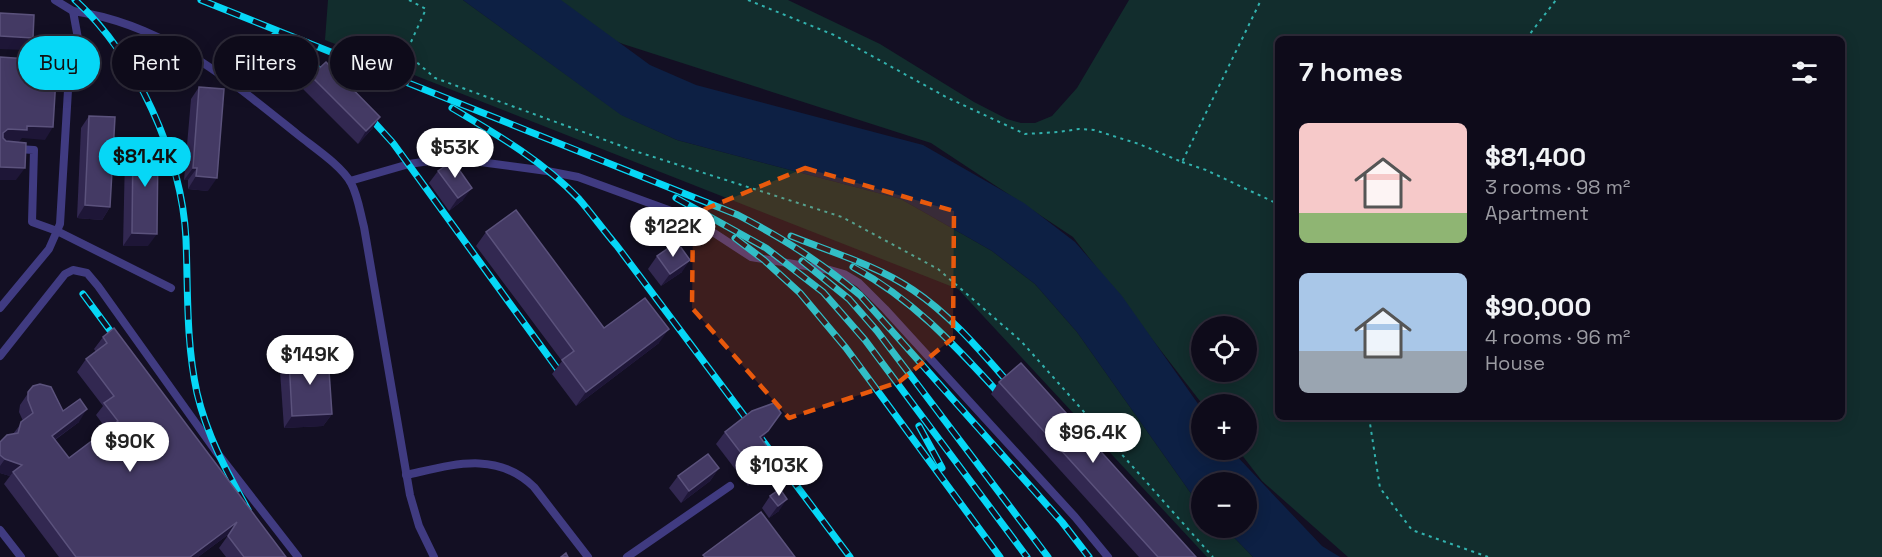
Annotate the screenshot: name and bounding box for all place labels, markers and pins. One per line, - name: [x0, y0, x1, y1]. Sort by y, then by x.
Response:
- pin: $53K: [419, 128, 491, 179]
- pin: $81.4K: [96, 137, 194, 188]
- pin: $122K: [631, 207, 715, 258]
- pin: $149K: [268, 335, 352, 386]
- pin: $96.4K: [1044, 413, 1142, 464]
- pin: $90K: [94, 422, 166, 473]
- pin: $103K: [737, 446, 821, 497]

